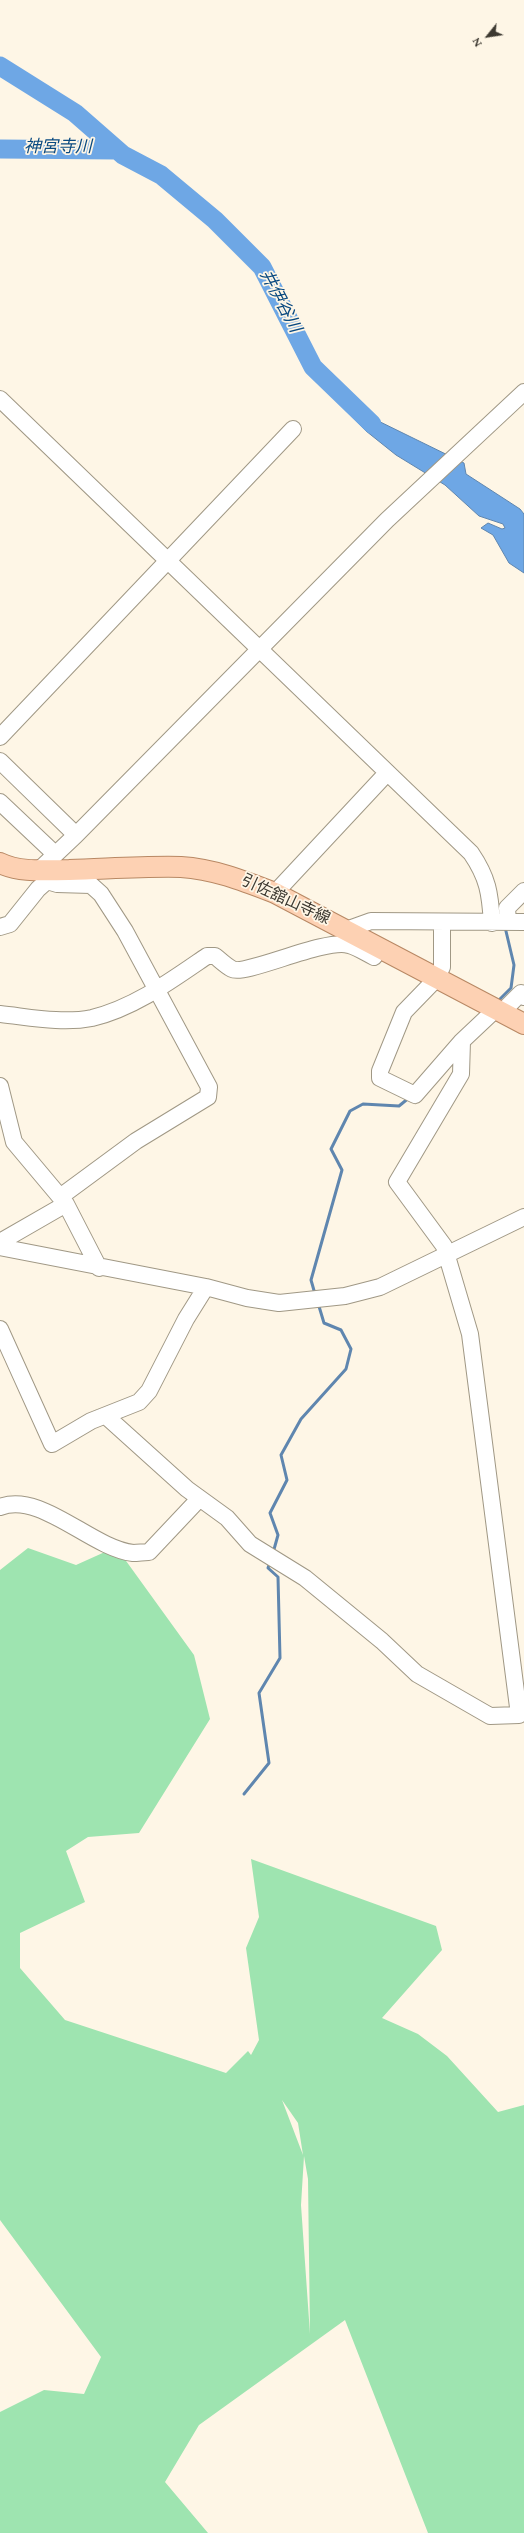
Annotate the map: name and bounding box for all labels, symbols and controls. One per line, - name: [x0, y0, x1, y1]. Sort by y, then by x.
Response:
- north arrow: [468, 16, 508, 56]
- text: N: [468, 34, 487, 50]
- water label: 神宮寺川: [24, 139, 92, 159]
- water label: 井伊谷川: [254, 267, 304, 337]
- street label: 引佐舘山寺線: [237, 872, 333, 930]

